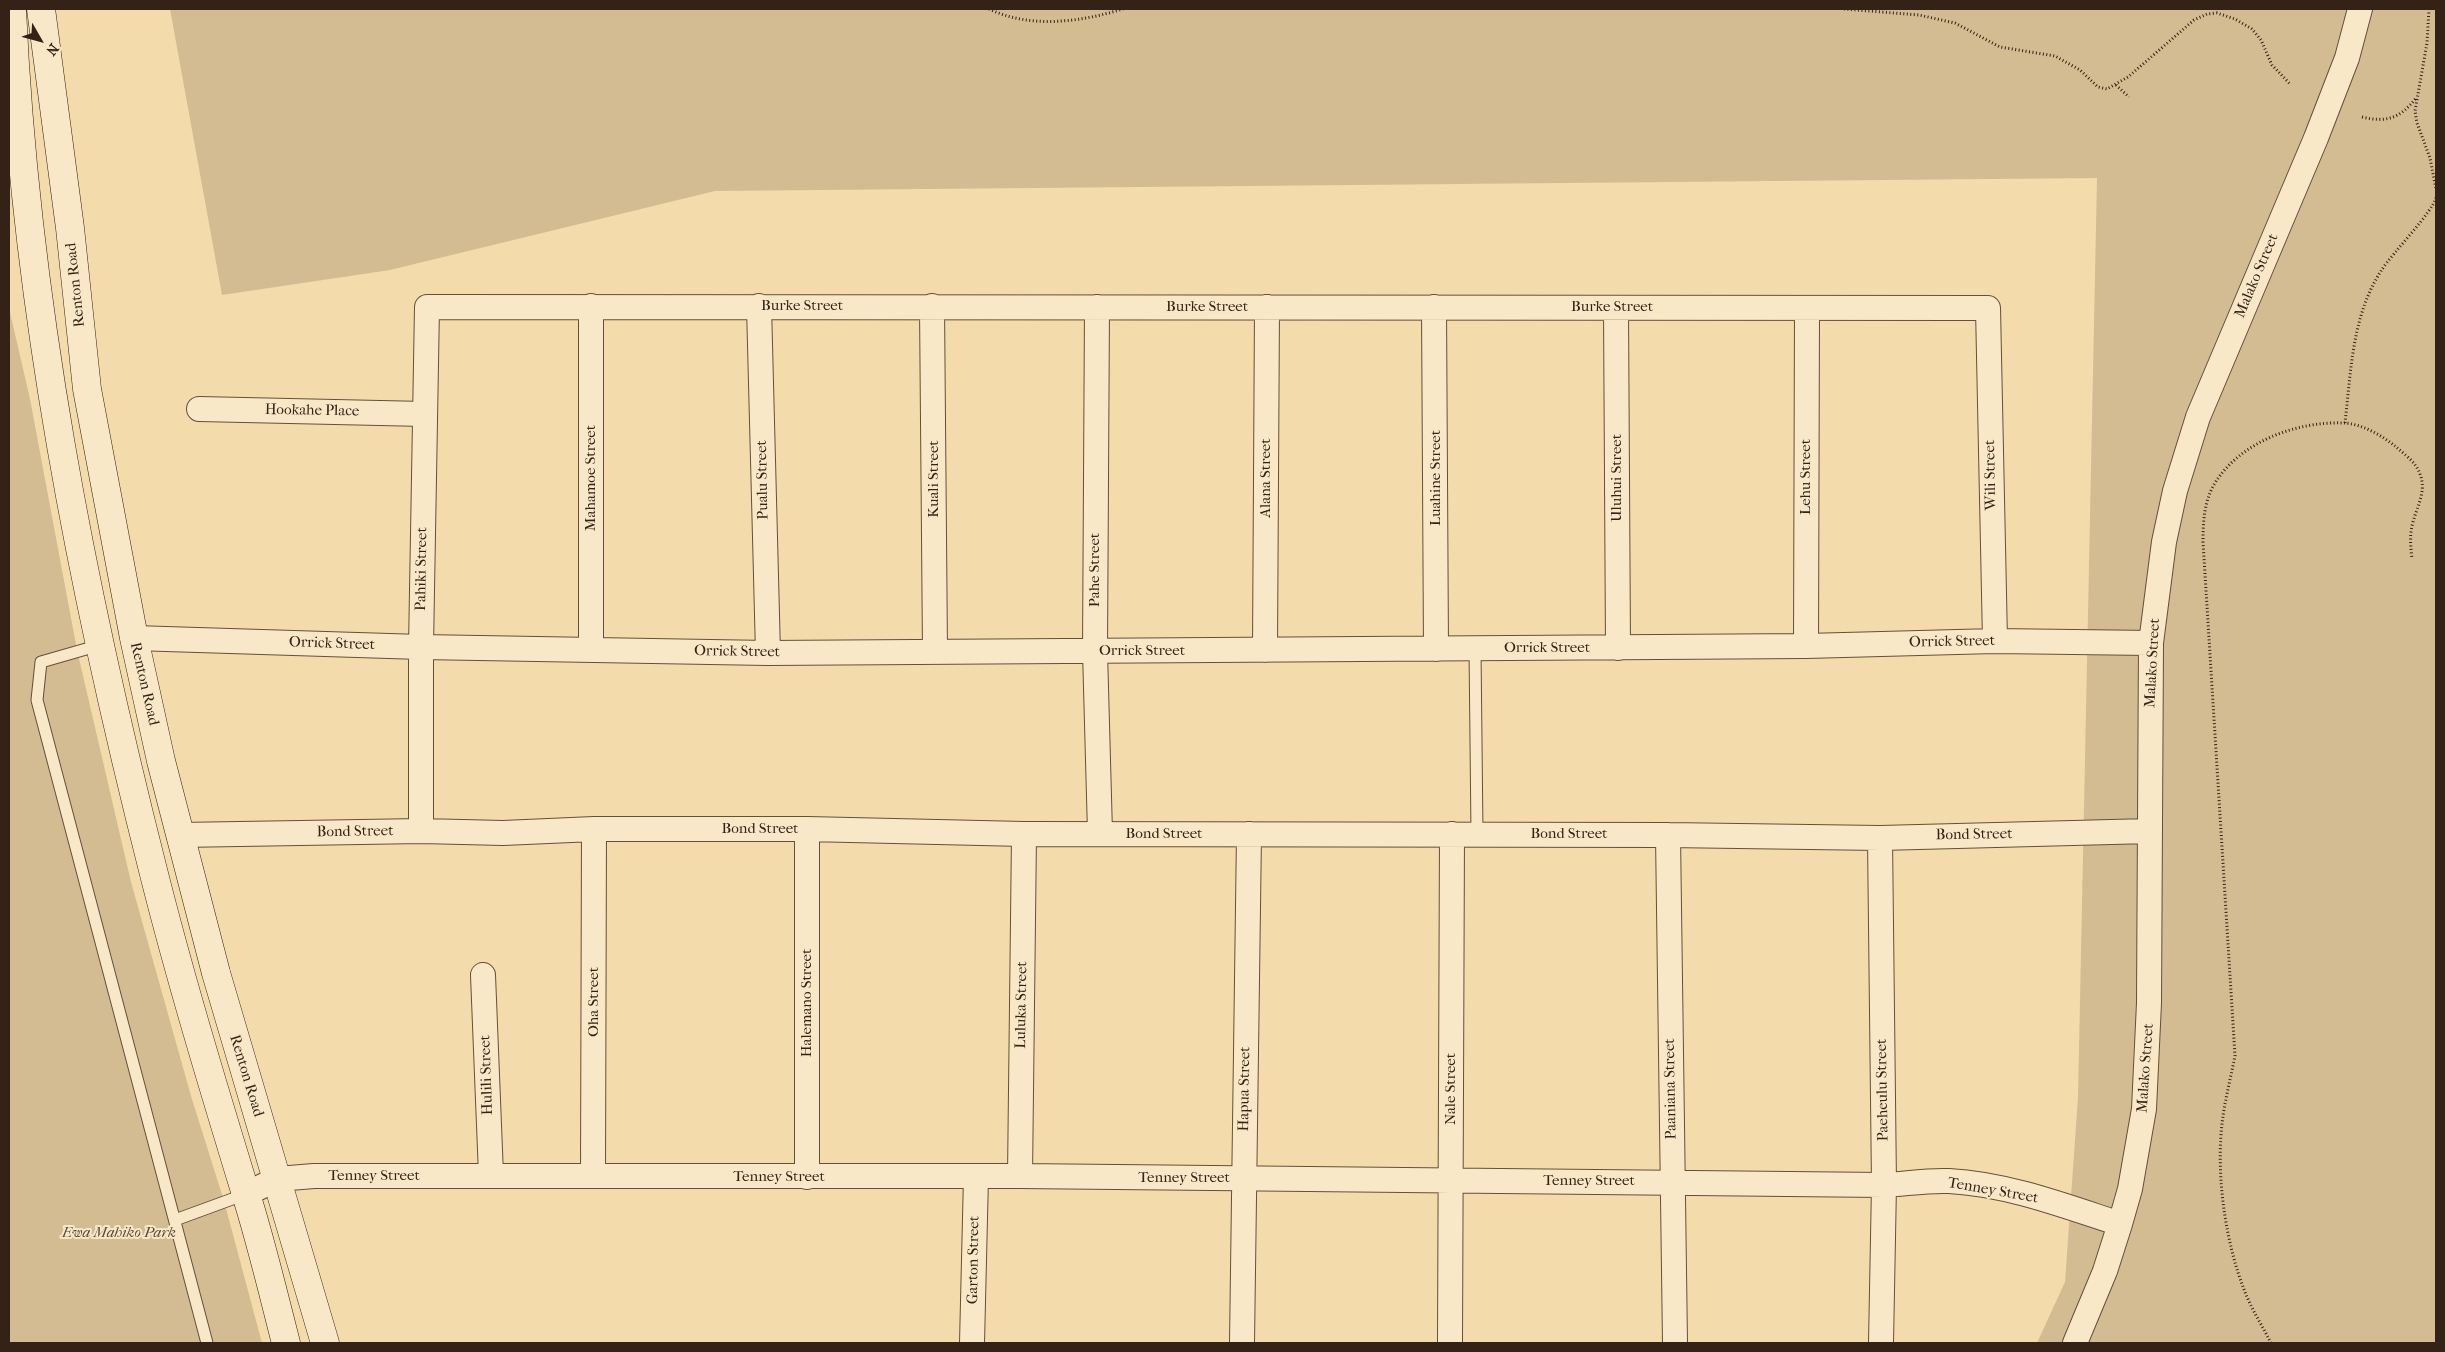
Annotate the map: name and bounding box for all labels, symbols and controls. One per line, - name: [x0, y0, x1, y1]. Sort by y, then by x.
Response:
- north arrow: [15, 15, 65, 65]
- text: N: [42, 40, 62, 59]
- street label: Malako Street: [2231, 231, 2283, 321]
- street label: Renton Road: [63, 242, 89, 328]
- street label: Burke Street: [761, 297, 843, 315]
- street label: Burke Street: [1166, 298, 1248, 316]
- street label: Burke Street: [1571, 298, 1653, 316]
- street label: Hookahe Place: [265, 401, 359, 421]
- street label: Mahamoe Street: [582, 425, 600, 531]
- street label: Luahine Street: [1427, 430, 1445, 526]
- street label: Uluhui Street: [1608, 434, 1626, 522]
- street label: Alana Street: [1257, 438, 1275, 518]
- street label: Lehu Street: [1797, 439, 1815, 515]
- street label: Pualu Street: [753, 440, 773, 520]
- street label: Kuali Street: [925, 440, 943, 518]
- street label: Wili Street: [1981, 440, 2001, 510]
- street label: Pahiki Street: [412, 527, 432, 611]
- street label: Pahe Street: [1086, 533, 1104, 607]
- street label: Malako Street: [2142, 618, 2164, 708]
- street label: Orrick Street: [1909, 632, 1995, 652]
- street label: Orrick Street: [289, 634, 375, 654]
- street label: Orrick Street: [1504, 639, 1590, 657]
- street label: Renton Road: [126, 641, 162, 727]
- street label: Orrick Street: [694, 642, 780, 662]
- street label: Orrick Street: [1099, 642, 1185, 660]
- street label: Bond Street: [722, 820, 798, 838]
- street label: Bond Street: [316, 822, 394, 842]
- street label: Bond Street: [1126, 825, 1202, 843]
- street label: Bond Street: [1531, 825, 1607, 843]
- street label: Bond Street: [1935, 825, 2013, 845]
- street label: Halemano Street: [798, 949, 816, 1057]
- street label: Luluka Street: [1012, 961, 1032, 1049]
- street label: Oha Street: [585, 967, 603, 1037]
- street label: Malako Street: [2134, 1023, 2158, 1113]
- street label: Renton Road: [225, 1033, 267, 1119]
- street label: Hulili Street: [477, 1035, 497, 1115]
- street label: Paaniana Street: [1661, 1038, 1681, 1140]
- street label: Paeheulu Street: [1873, 1038, 1893, 1142]
- street label: Hapua Street: [1235, 1046, 1255, 1132]
- street label: Nale Street: [1442, 1053, 1460, 1125]
- street label: Tenney Street: [328, 1167, 420, 1185]
- street label: Tenney Street: [733, 1168, 825, 1186]
- street label: Tenney Street: [1138, 1169, 1230, 1187]
- street label: Tenney Street: [1543, 1172, 1635, 1190]
- street label: Tenney Street: [1946, 1174, 2040, 1208]
- street label: Garton Street: [964, 1216, 984, 1304]
- park label: Ewa Mahiko Park: [62, 1224, 176, 1242]

